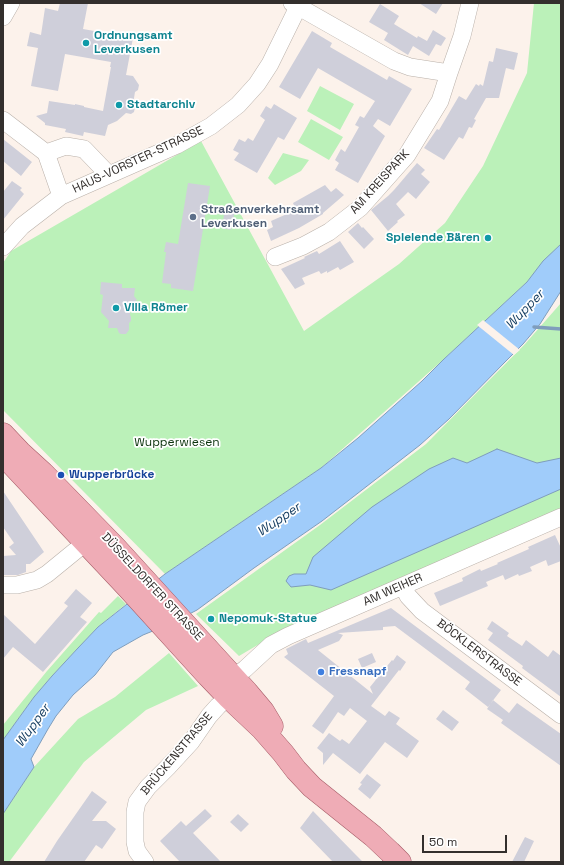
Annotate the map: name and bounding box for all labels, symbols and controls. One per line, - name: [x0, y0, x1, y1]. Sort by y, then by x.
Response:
- place label: Ordnungsamt Leverkusen: [94, 29, 173, 57]
- marker: Ordnungsamt Leverkusen: [81, 38, 91, 48]
- place label: Stadtarchiv: [127, 98, 195, 112]
- marker: Stadtarchiv: [114, 100, 124, 110]
- street label: HAUS-VORSTER-STRASSE: [70, 123, 206, 197]
- street label: AM KREISPARK: [347, 147, 413, 217]
- place label: Straßenverkehrsamt Leverkusen: [201, 203, 319, 231]
- marker: Straßenverkehrsamt Leverkusen: [188, 212, 198, 222]
- place label: Spielende Bären: [386, 231, 480, 245]
- marker: Spielende Bären: [483, 233, 493, 243]
- water label: Wupper: [502, 287, 548, 333]
- place label: Villa Römer: [124, 301, 188, 315]
- marker: Villa Römer: [111, 303, 121, 313]
- park label: Wupperwiesen: [134, 436, 220, 450]
- place label: Wupperbrücke: [69, 468, 154, 482]
- marker: Wupperbrücke: [56, 470, 66, 480]
- water label: Wupper: [254, 500, 304, 540]
- street label: DÜSSELDORFER STRASSE: [98, 530, 206, 644]
- street label: AM WEIHER: [361, 571, 425, 609]
- place label: Nepomuk-Statue: [219, 612, 317, 626]
- marker: Nepomuk-Statue: [206, 614, 216, 624]
- street label: BÖCKLERSTRASSE: [434, 616, 524, 690]
- place label: Fressnapf: [329, 665, 386, 679]
- marker: Fressnapf: [316, 667, 326, 677]
- water label: Wupper: [12, 702, 54, 750]
- street label: BRÜCKENSTRASSE: [138, 710, 216, 798]
- scale bar: [424, 827, 509, 853]
- text: 50 m: [429, 834, 457, 850]

